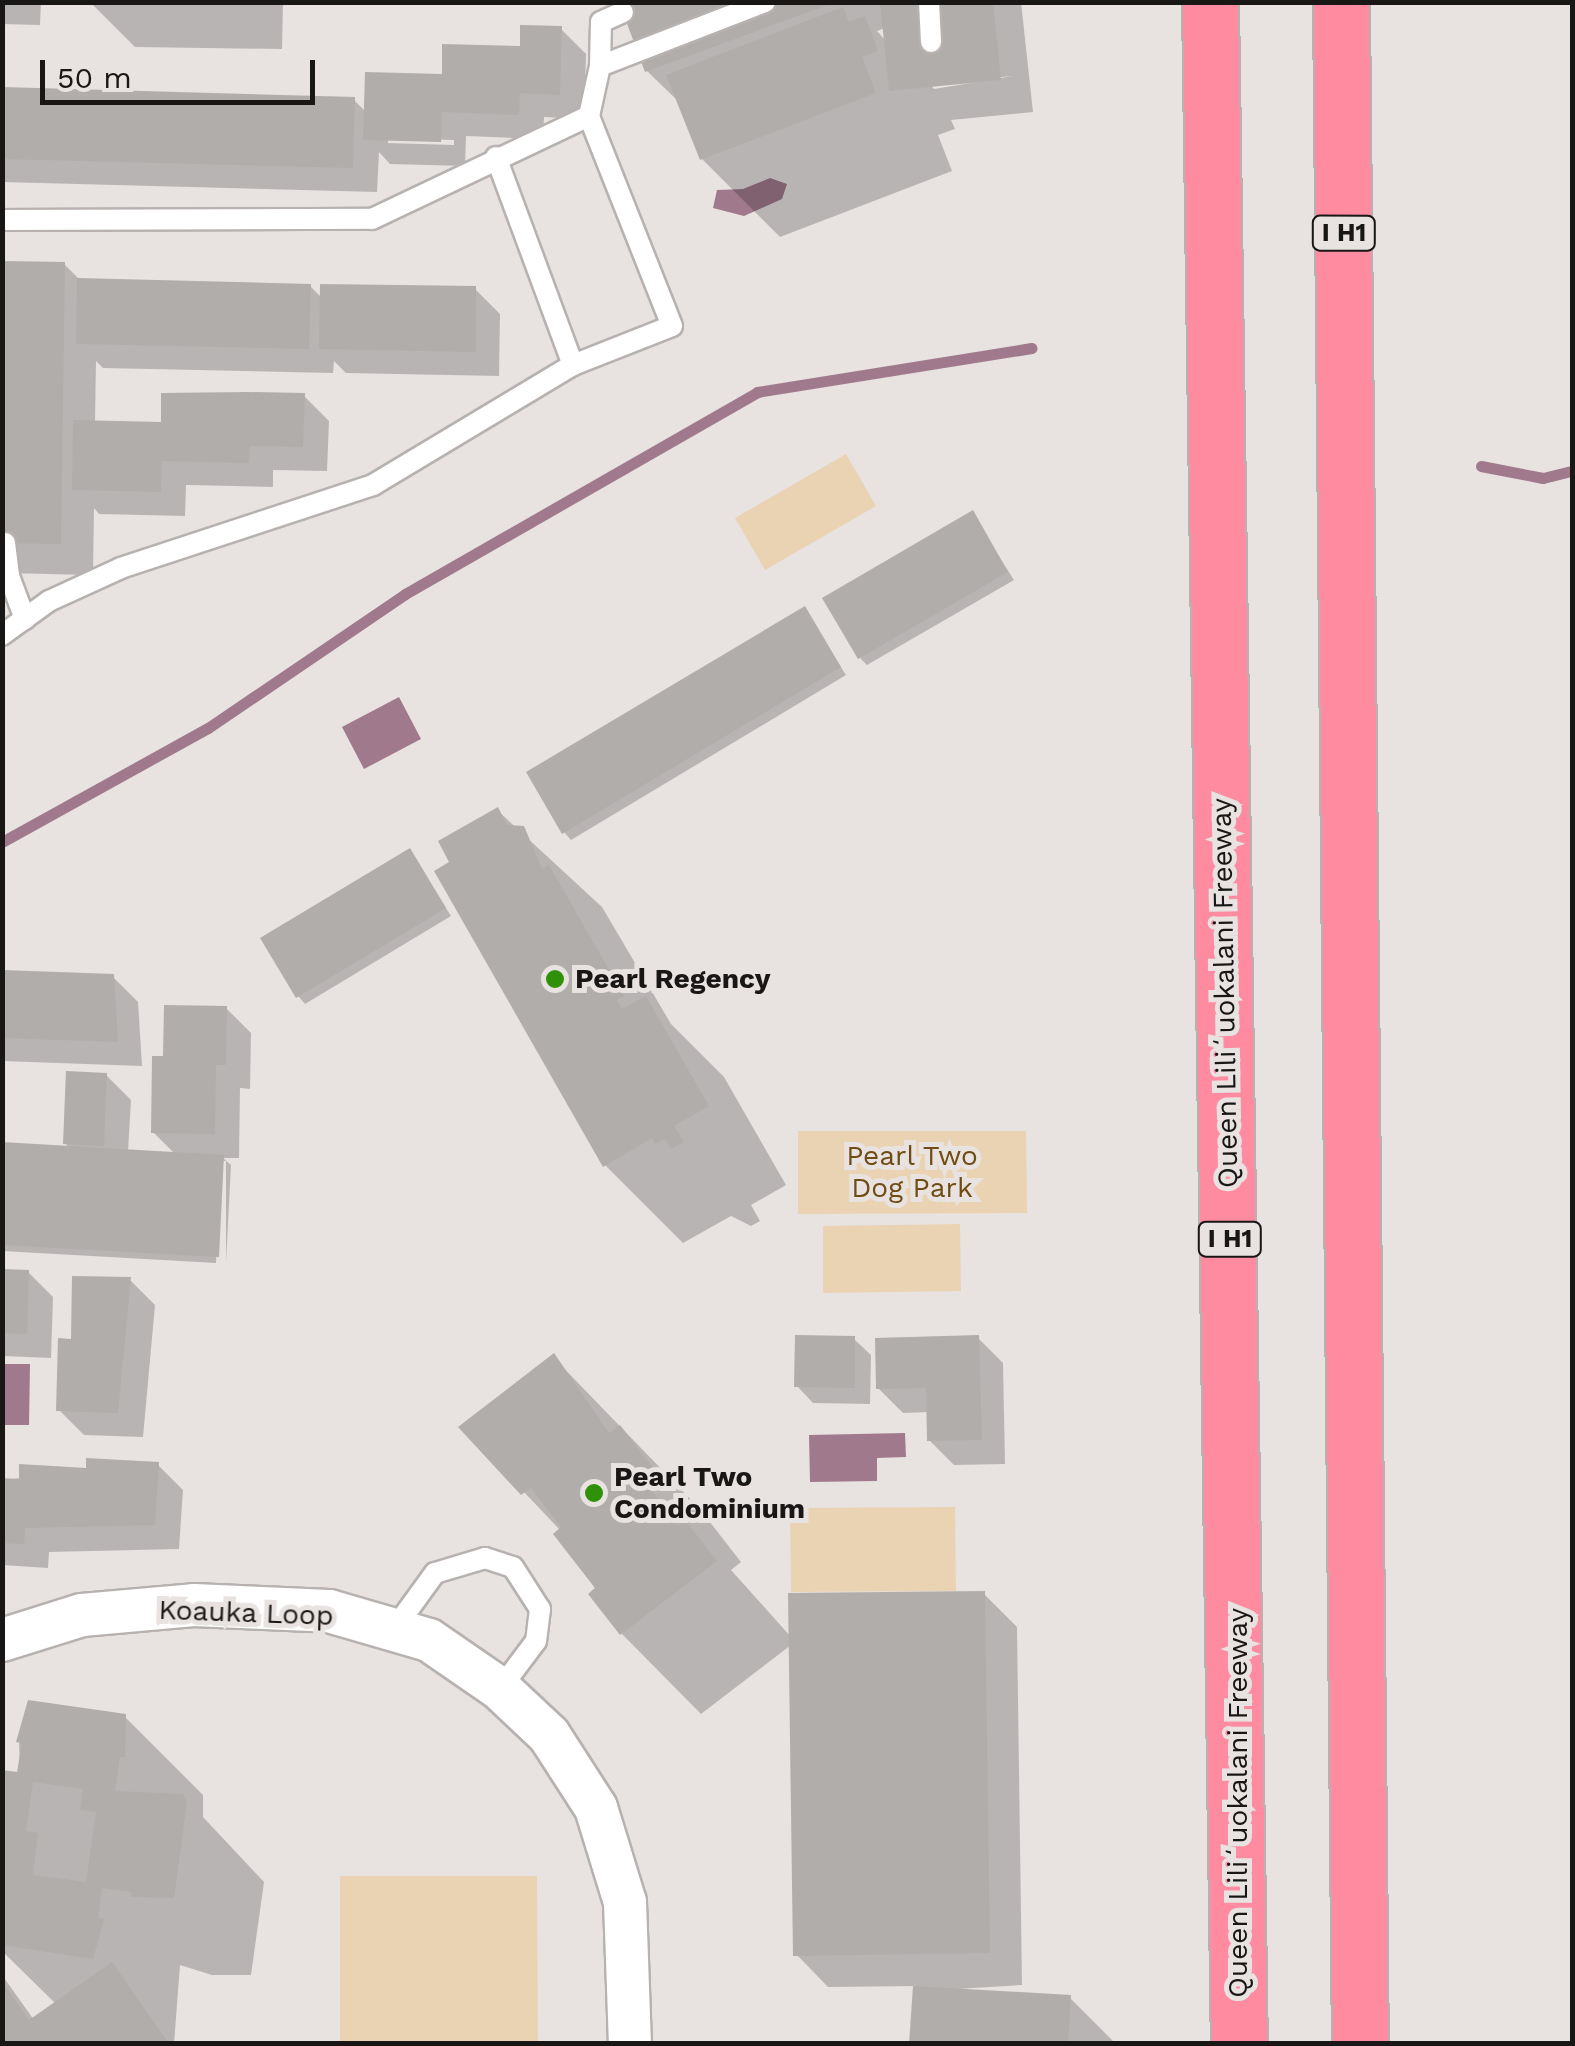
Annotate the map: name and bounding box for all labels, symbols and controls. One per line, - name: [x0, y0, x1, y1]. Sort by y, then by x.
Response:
- scale bar: [45, 40, 320, 102]
- text: 50 m: [57, 60, 132, 95]
- road number: I H1: [1312, 213, 1376, 253]
- street label: Queen Liliʻuokalani Freeway: [1205, 798, 1245, 1188]
- place label: Pearl Regency: [575, 962, 771, 996]
- marker: Pearl Regency: [544, 968, 566, 990]
- park label: Pearl Two Dog Park: [845, 1139, 979, 1205]
- road number: I H1: [1198, 1219, 1262, 1259]
- place label: Pearl Two Condominium: [614, 1460, 805, 1526]
- marker: Pearl Two Condominium: [583, 1482, 605, 1504]
- street label: Koauka Loop: [158, 1593, 334, 1633]
- street label: Queen Liliʻuokalani Freeway: [1221, 1608, 1255, 1998]

